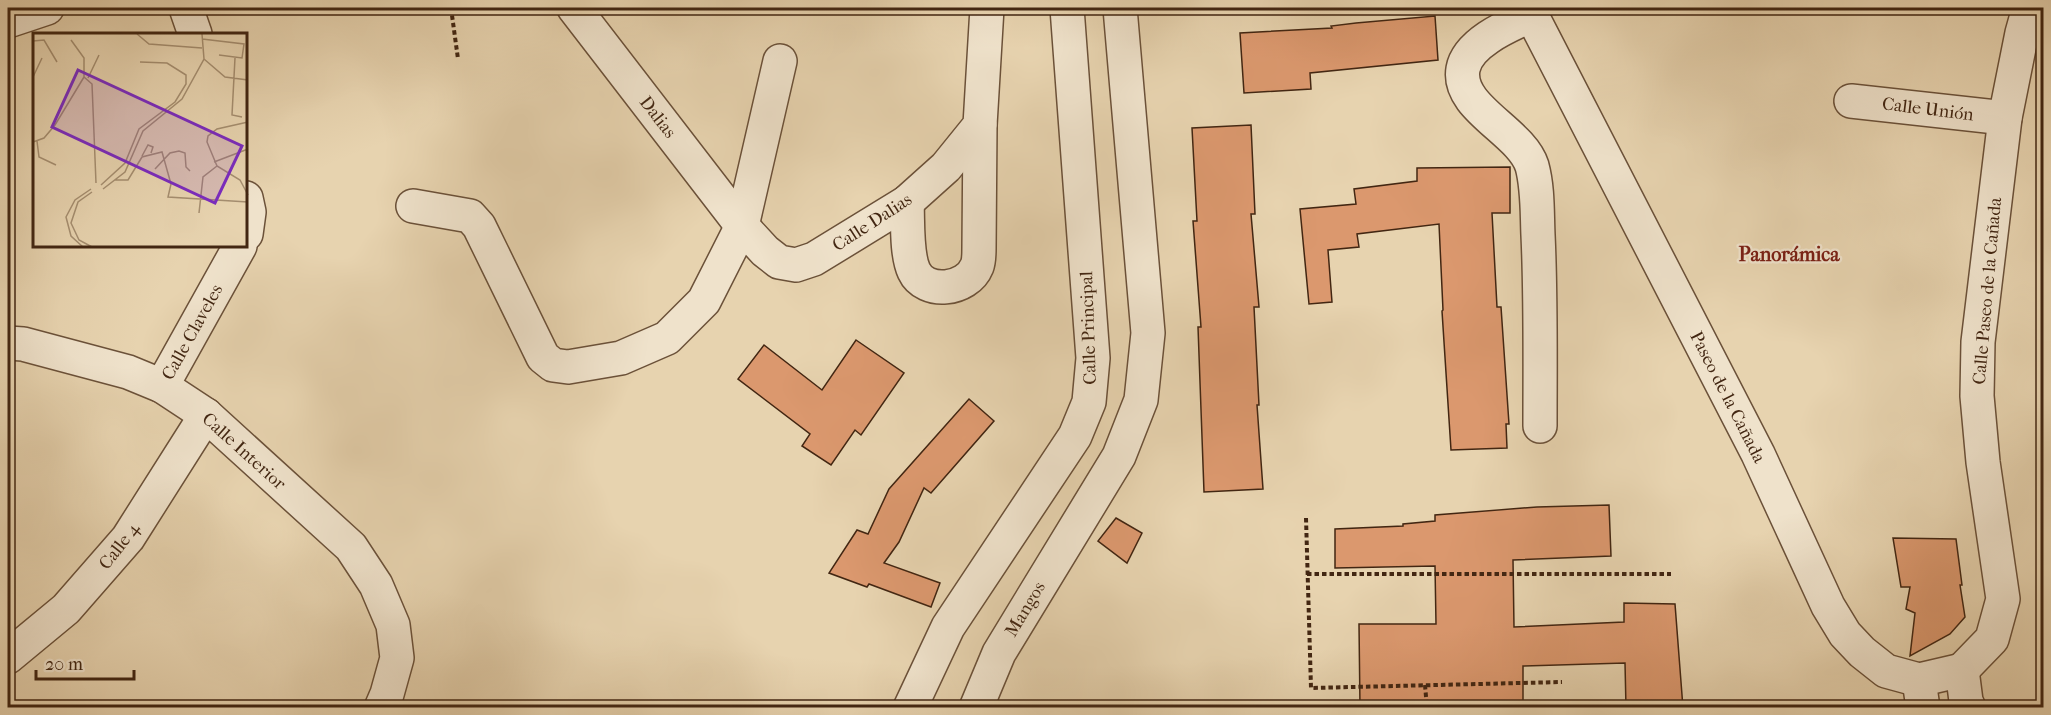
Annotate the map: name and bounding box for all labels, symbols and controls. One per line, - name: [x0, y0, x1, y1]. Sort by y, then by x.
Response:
- inset map: [33, 33, 248, 248]
- street label: Dalias: [635, 92, 681, 143]
- street label: Calle Unión: [1881, 93, 1975, 126]
- street label: Calle Dalias: [829, 189, 916, 256]
- street label: Calle Paseo de la Cañada: [1969, 196, 2006, 385]
- district label: Panorámica: [1739, 243, 1840, 266]
- street label: Calle Principal: [1076, 271, 1101, 385]
- street label: Calle Claveles: [158, 280, 227, 384]
- street label: Paseo de la Cañada: [1685, 328, 1770, 467]
- street label: Calle Interior: [198, 408, 290, 495]
- street label: Calle 4: [95, 518, 144, 574]
- street label: Mangos: [1001, 578, 1050, 641]
- scale bar: [36, 643, 134, 681]
- text: 20 m: [45, 654, 83, 675]

